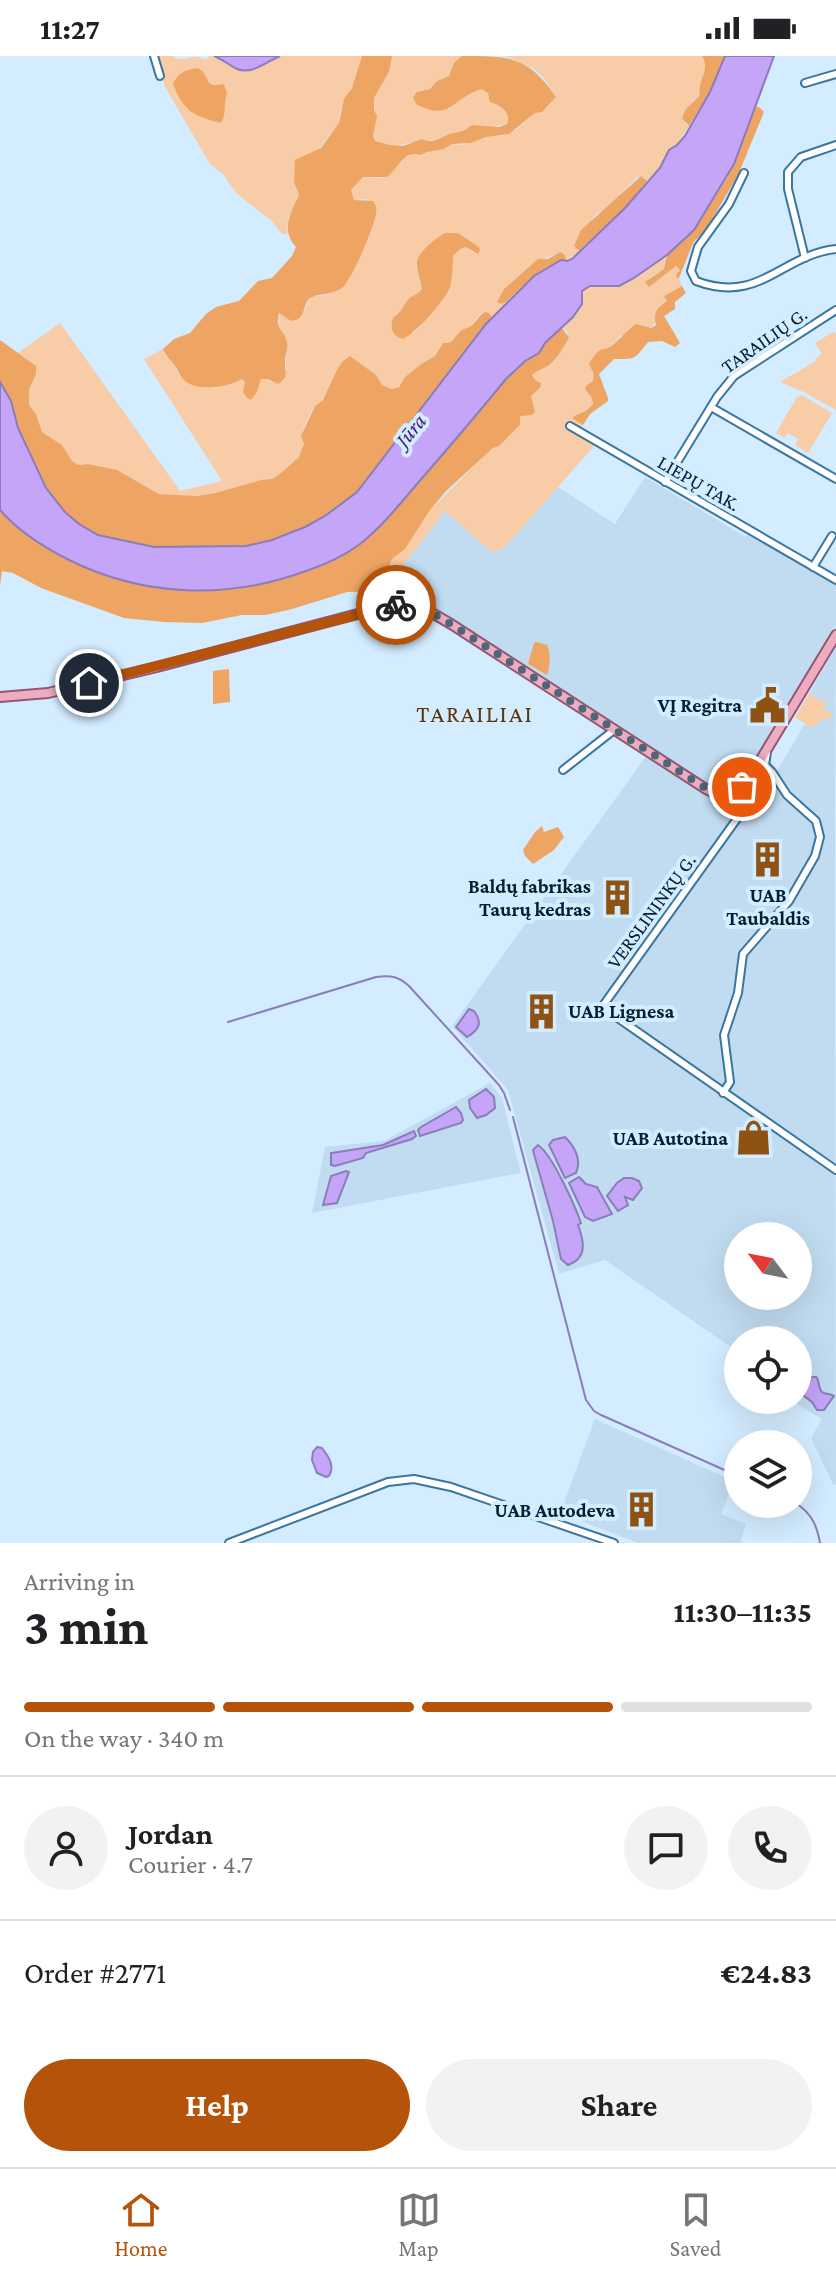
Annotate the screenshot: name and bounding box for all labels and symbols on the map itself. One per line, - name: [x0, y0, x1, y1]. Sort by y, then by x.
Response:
- street label: TARAILIŲ G.: [717, 302, 812, 378]
- water label: Jūra: [387, 409, 431, 455]
- street label: LIEPŲ TAK.: [653, 451, 744, 516]
- courier: [356, 565, 436, 645]
- pin: [55, 649, 123, 717]
- public building icon: VĮ Regitra: [749, 686, 787, 724]
- place label: VĮ Regitra: [657, 694, 742, 716]
- district label: TARAILIAI: [416, 700, 534, 727]
- pin: [708, 753, 776, 821]
- building icon: UAB Taubaldis: [749, 841, 787, 879]
- street label: VERSLININKŲ G.: [602, 849, 701, 973]
- place label: Baldų fabrikas Taurų kedras: [468, 875, 591, 920]
- building icon: Baldų fabrikas Taurų kedras: [598, 878, 636, 916]
- place label: UAB Taubaldis: [726, 884, 810, 929]
- building icon: UAB Lignesa: [523, 992, 561, 1030]
- place label: UAB Lignesa: [568, 1000, 675, 1022]
- shop icon: UAB Autotina: [735, 1119, 773, 1157]
- place label: UAB Autotina: [612, 1127, 728, 1149]
- north arrow: [724, 1222, 812, 1310]
- building icon: UAB Autodeva: [622, 1491, 660, 1529]
- place label: UAB Autodeva: [494, 1499, 615, 1521]

